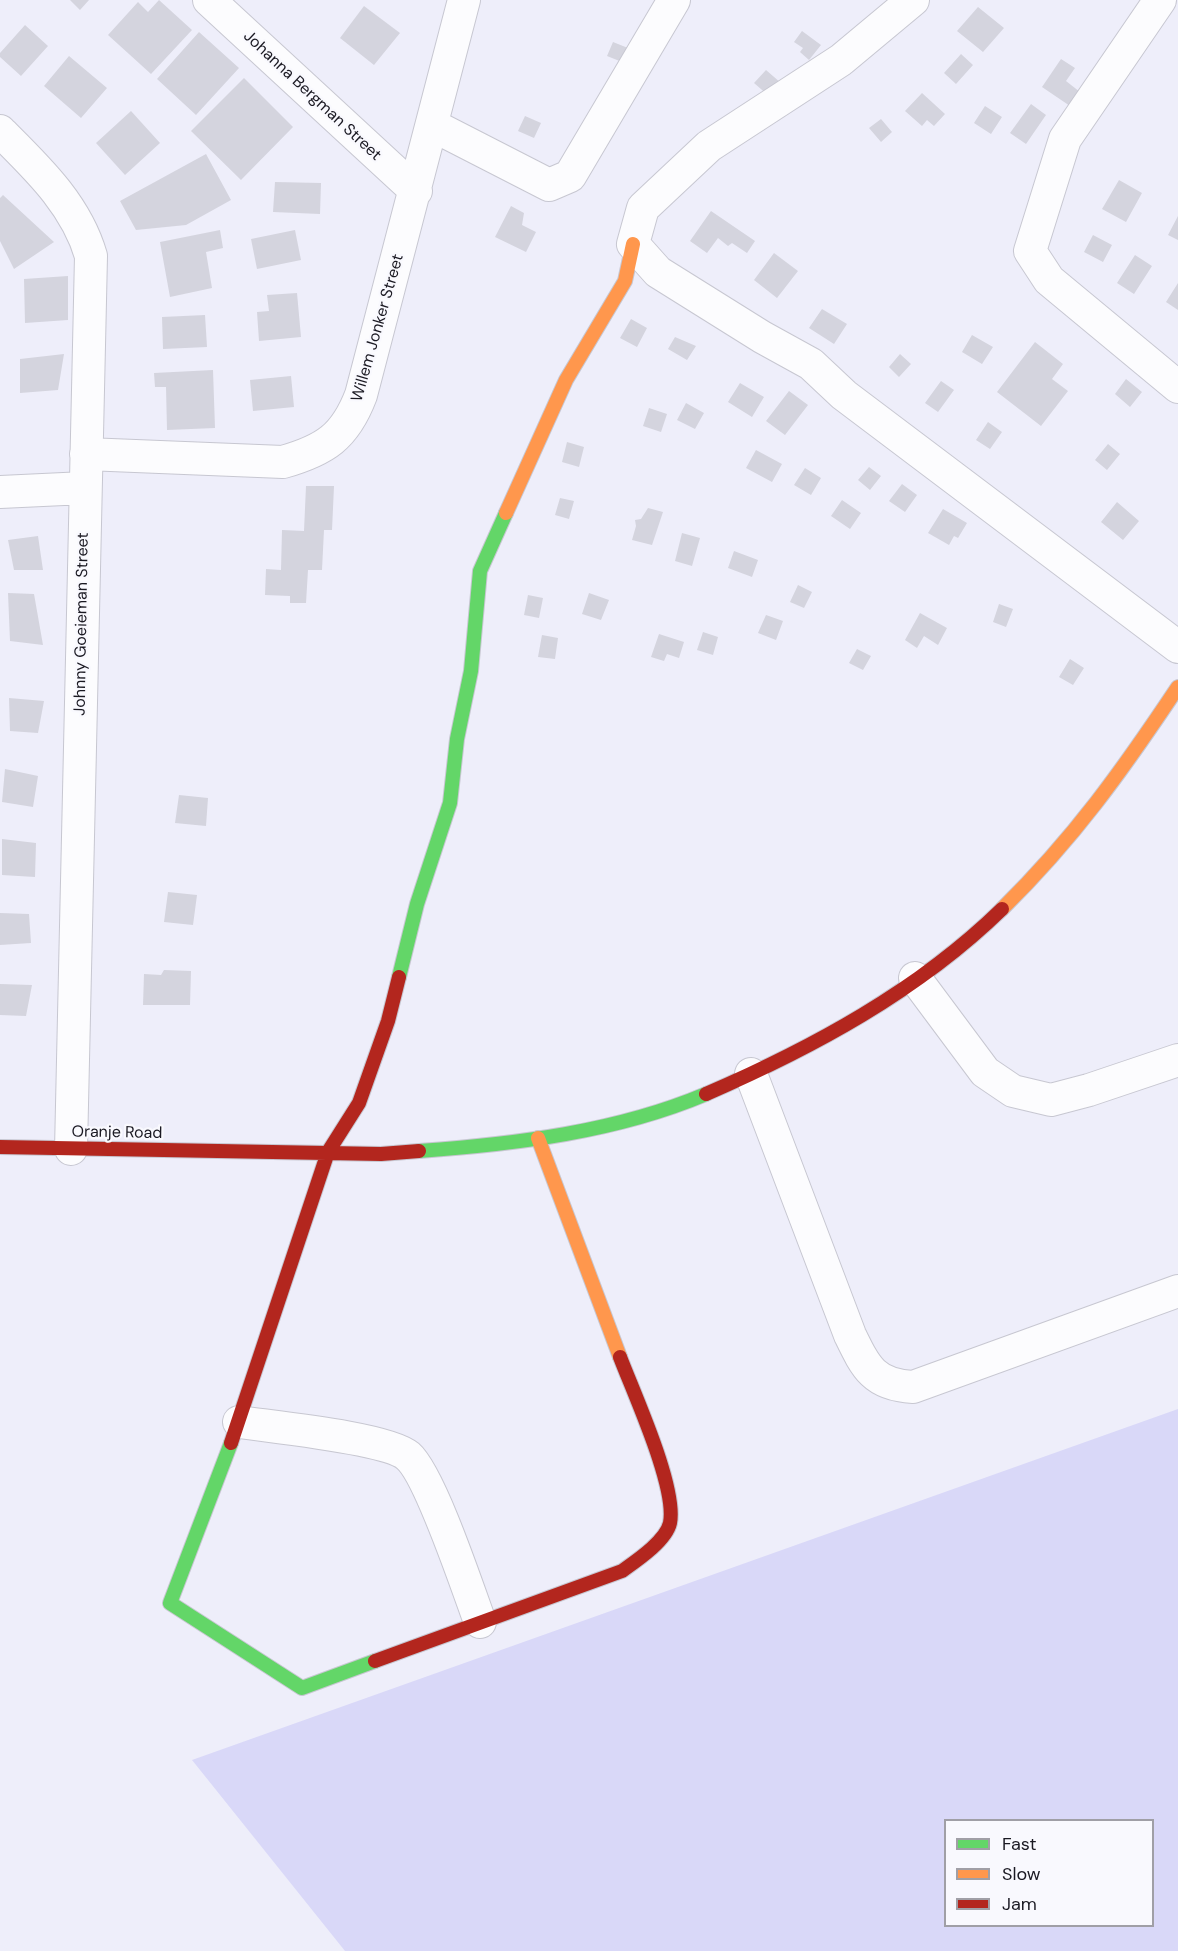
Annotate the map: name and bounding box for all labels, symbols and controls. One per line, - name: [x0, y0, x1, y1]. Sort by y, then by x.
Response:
- street label: Johanna Bergman Street: [239, 27, 385, 165]
- street label: Willem Jonker Street: [348, 252, 408, 404]
- street label: Johnny Goeieman Street: [71, 532, 93, 716]
- street label: Oranje Road: [72, 1123, 162, 1143]
- legend: [944, 1819, 1154, 1927]
- text: Fast: [1002, 1832, 1037, 1856]
- text: Slow: [1002, 1862, 1041, 1886]
- text: Jam: [1002, 1892, 1037, 1916]

